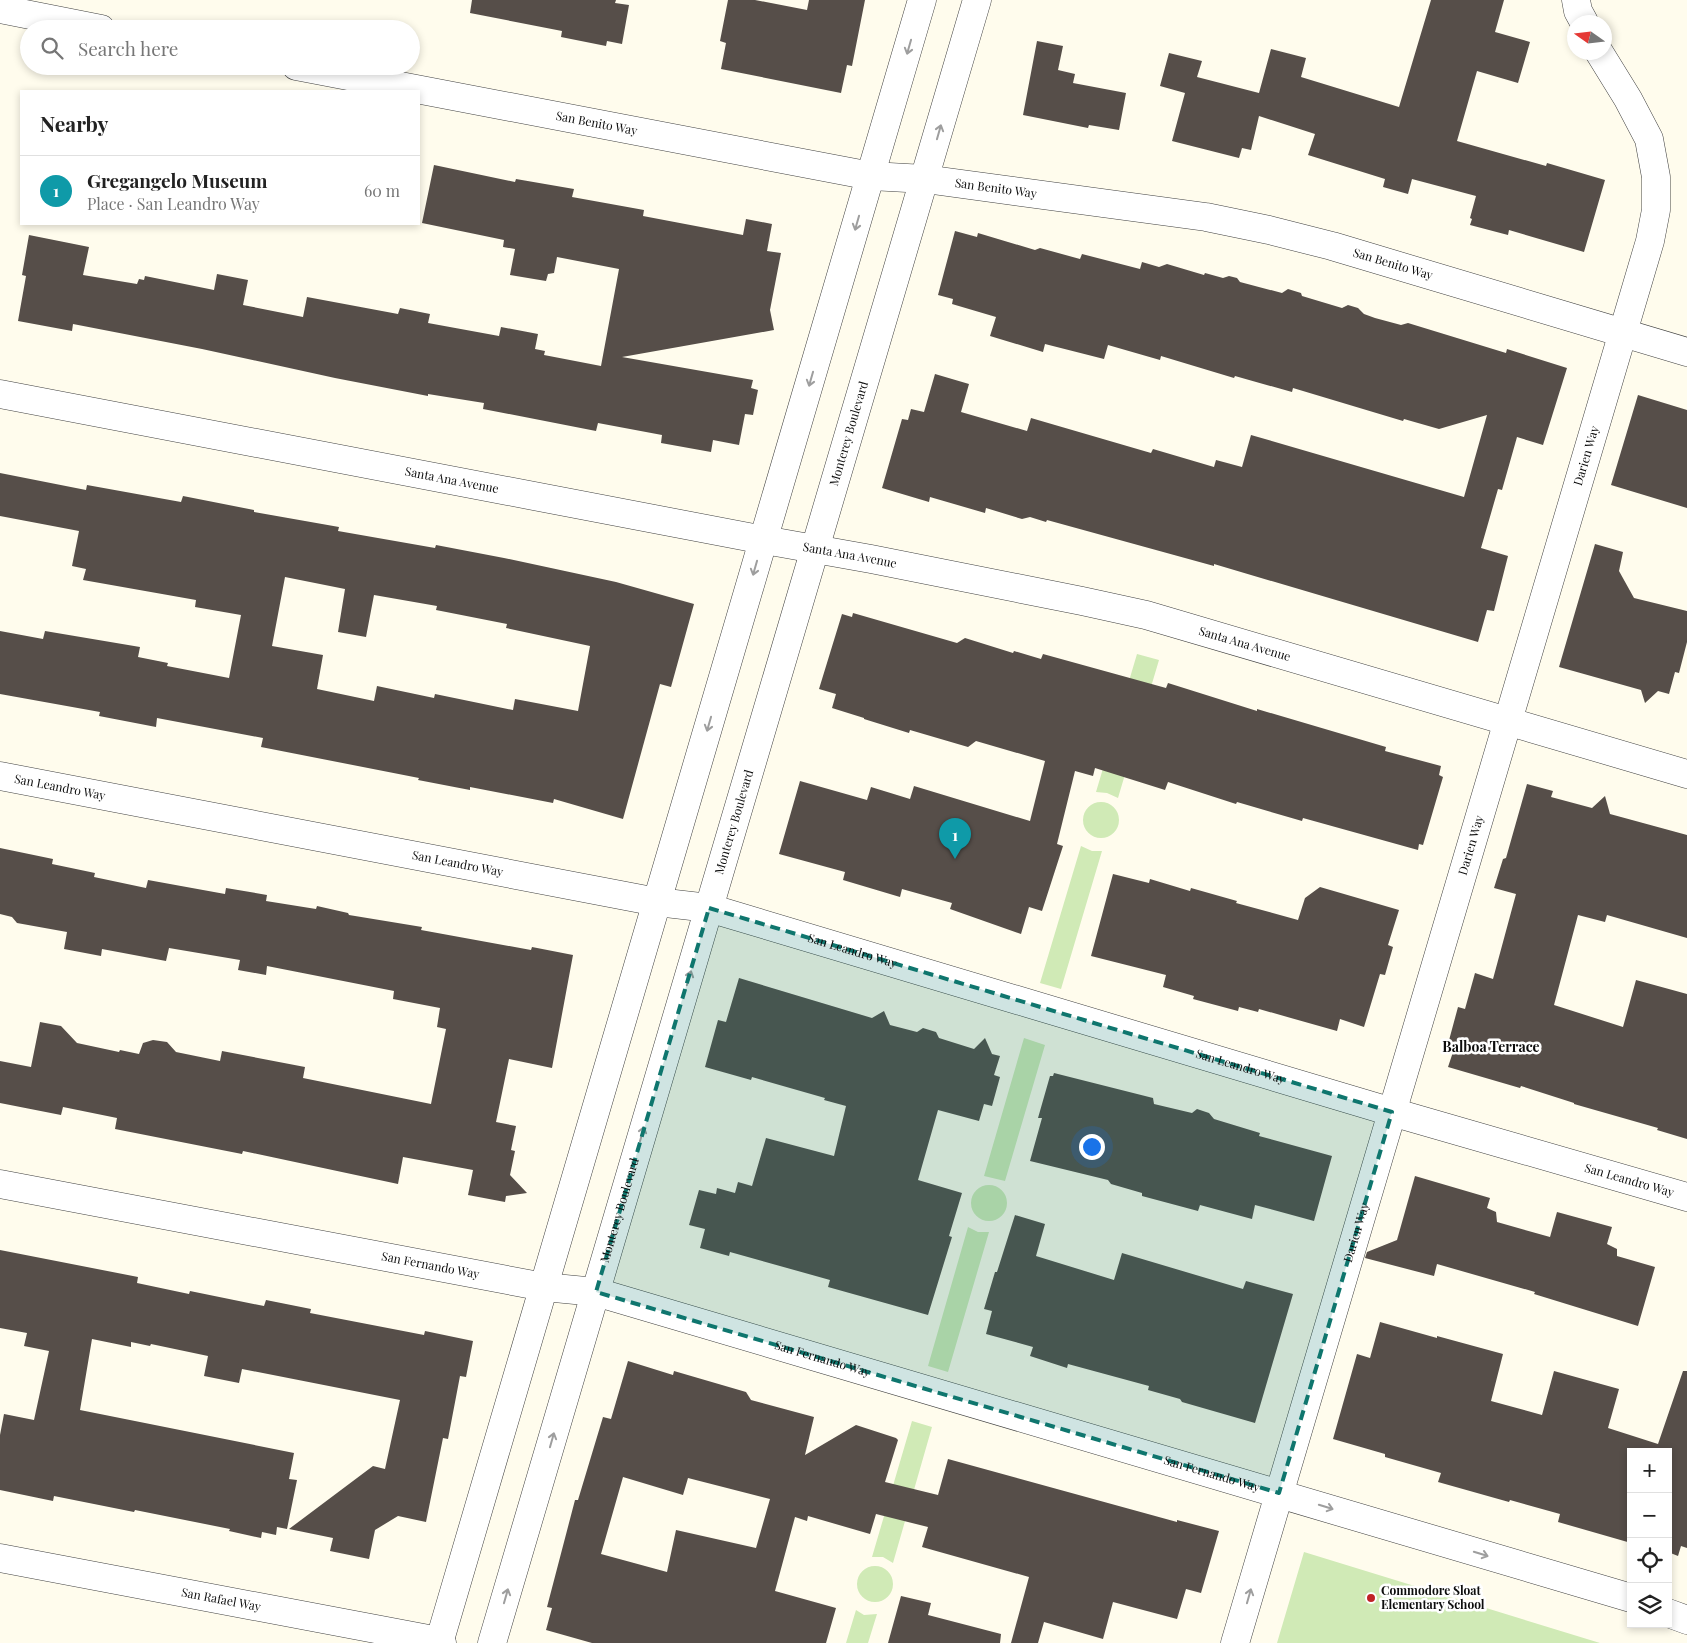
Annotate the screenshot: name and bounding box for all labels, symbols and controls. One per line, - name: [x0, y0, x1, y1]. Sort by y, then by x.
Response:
- north arrow: [1567, 15, 1612, 60]
- search box: [20, 20, 420, 75]
- icon: search: [38, 34, 66, 62]
- text: Search here: [78, 35, 178, 61]
- one-way arrow: [903, 39, 913, 55]
- street label: San Benito Way: [555, 107, 639, 138]
- text: Nearby: [40, 109, 109, 137]
- one-way arrow: [934, 125, 944, 141]
- text: Gregangelo Museum: [87, 167, 267, 193]
- street label: San Benito Way: [954, 174, 1038, 201]
- text: 1: [53, 180, 59, 201]
- text: 60 m: [364, 180, 400, 201]
- text: Place · San Leandro Way: [87, 193, 260, 214]
- one-way arrow: [852, 215, 862, 231]
- street label: San Benito Way: [1351, 244, 1435, 283]
- one-way arrow: [806, 371, 816, 387]
- street label: Monterey Boulevard: [825, 379, 871, 488]
- street label: Darien Way: [1569, 424, 1602, 487]
- street label: Santa Ana Avenue: [404, 463, 500, 496]
- street label: Santa Ana Avenue: [802, 538, 898, 571]
- one-way arrow: [750, 560, 760, 576]
- street label: Santa Ana Avenue: [1197, 622, 1293, 664]
- one-way arrow: [704, 716, 714, 732]
- street label: Monterey Boulevard: [710, 767, 756, 876]
- street label: San Leandro Way: [13, 770, 107, 803]
- street label: Darien Way: [1454, 813, 1487, 877]
- pin: 1: [939, 818, 971, 859]
- street label: San Leandro Way: [411, 846, 505, 879]
- street label: San Leandro Way: [806, 929, 899, 971]
- one-way arrow: [684, 970, 694, 986]
- district label: Balboa Terrace: [1442, 1037, 1540, 1056]
- street label: San Leandro Way: [1194, 1045, 1287, 1087]
- one-way arrow: [638, 1126, 648, 1142]
- your location: [1079, 1134, 1105, 1160]
- street label: Monterey Boulevard: [596, 1156, 642, 1264]
- street label: San Leandro Way: [1583, 1159, 1676, 1200]
- street label: Darien Way: [1339, 1201, 1372, 1264]
- street label: San Fernando Way: [380, 1247, 481, 1282]
- street label: San Fernando Way: [773, 1336, 873, 1380]
- one-way arrow: [547, 1433, 557, 1449]
- map controls: [1627, 1448, 1672, 1628]
- button: +: [1627, 1448, 1672, 1493]
- street label: San Fernando Way: [1162, 1451, 1262, 1495]
- button: −: [1627, 1493, 1672, 1538]
- one-way arrow: [1317, 1503, 1333, 1513]
- button: locate: [1627, 1538, 1672, 1583]
- one-way arrow: [1473, 1549, 1489, 1559]
- place label: Commodore Sloat Elementary School: [1381, 1582, 1485, 1612]
- street label: San Rafael Way: [180, 1583, 262, 1614]
- button: layers: [1627, 1583, 1672, 1628]
- one-way arrow: [501, 1589, 511, 1605]
- one-way arrow: [1244, 1589, 1254, 1605]
- marker: Commodore Sloat Elementary School: [1365, 1592, 1377, 1604]

